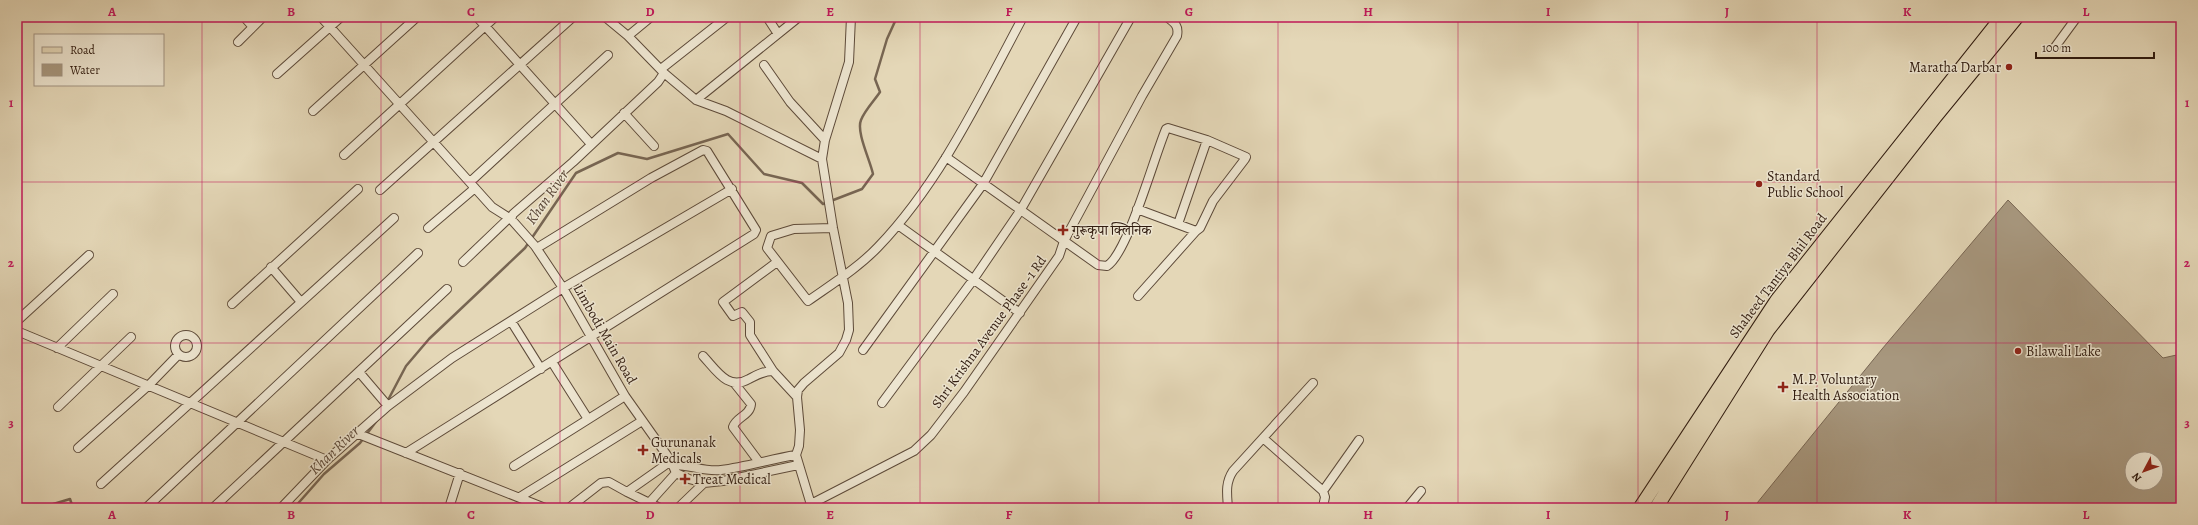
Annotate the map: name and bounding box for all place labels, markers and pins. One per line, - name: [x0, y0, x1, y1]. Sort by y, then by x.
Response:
- place label: Maratha Darbar: [1909, 58, 2002, 77]
- marker: Maratha Darbar: [2004, 62, 2014, 72]
- place label: Standard Public School: [1767, 167, 1844, 202]
- marker: Standard Public School: [1754, 179, 1764, 189]
- place label: गुरूकृपा क्लिनिक: [1071, 221, 1153, 240]
- marker: गुरूकृपा क्लिनिक: [1057, 224, 1069, 236]
- place label: Bilawali Lake: [2026, 342, 2101, 361]
- marker: Bilawali Lake: [2013, 346, 2023, 356]
- place label: M.P. Voluntary Health Association: [1792, 370, 1900, 405]
- marker: M.P. Voluntary Health Association: [1777, 381, 1789, 393]
- place label: Gurunanak Medicals: [651, 433, 716, 468]
- marker: Gurunanak Medicals: [638, 445, 648, 455]
- place label: Treat Medical: [693, 470, 771, 489]
- marker: Treat Medical: [680, 474, 690, 484]

